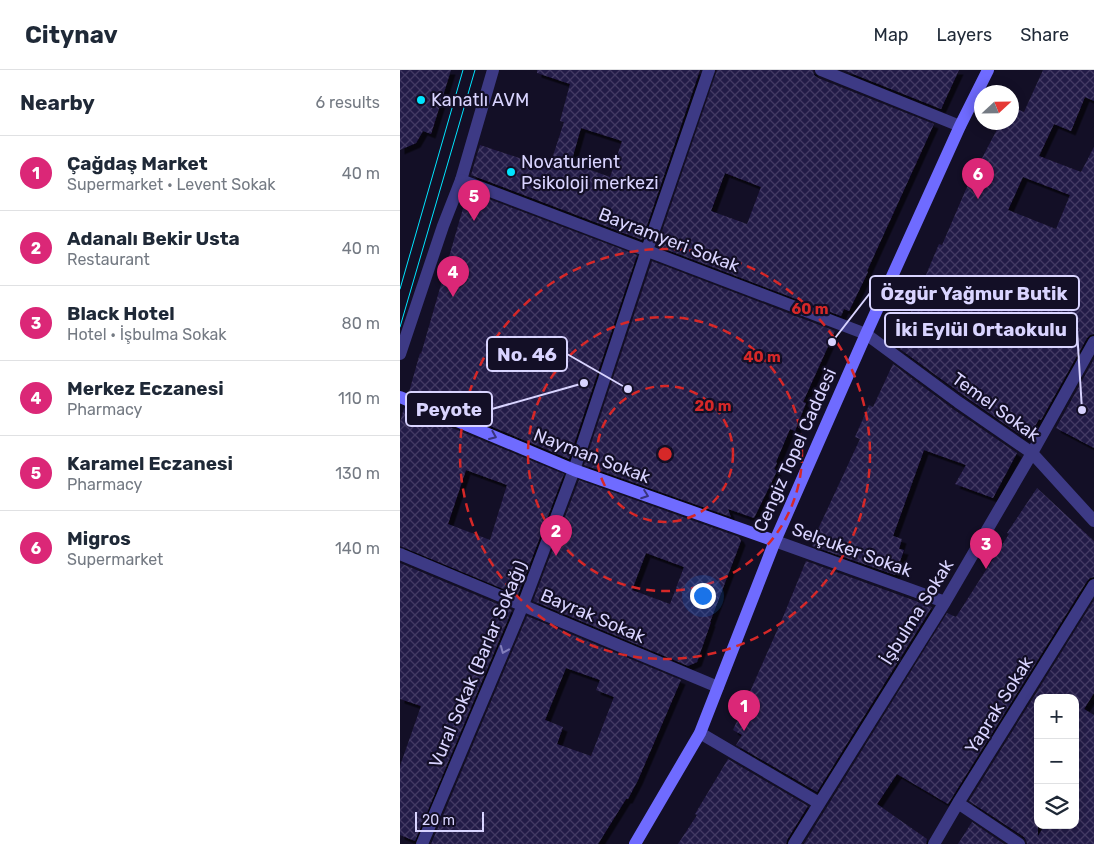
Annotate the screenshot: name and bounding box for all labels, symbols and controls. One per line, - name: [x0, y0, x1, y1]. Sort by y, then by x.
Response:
- text: Citynav: [25, 21, 118, 49]
- text: Map: [874, 24, 909, 46]
- text: Layers: [937, 24, 992, 46]
- text: Share: [1020, 24, 1069, 46]
- north arrow: [974, 85, 1019, 130]
- place label: Kanatlı AVM: [431, 89, 529, 111]
- text: Nearby: [20, 90, 95, 115]
- text: 6 results: [315, 93, 380, 112]
- marker: Kanatlı AVM: [415, 94, 427, 106]
- place label: Novaturient Psikoloji merkezi: [521, 151, 659, 194]
- text: Çağdaş Market: [67, 152, 208, 175]
- pin: 6: [962, 158, 994, 199]
- text: 1: [32, 164, 40, 183]
- text: 40 m: [342, 164, 380, 183]
- marker: Novaturient Psikoloji merkezi: [505, 166, 517, 178]
- text: Supermarket · Levent Sokak: [67, 175, 276, 194]
- pin: 5: [458, 180, 490, 221]
- street label: Bayramyeri Sokak: [595, 203, 743, 277]
- text: Adanalı Bekir Usta: [67, 227, 240, 250]
- text: 2: [31, 239, 41, 258]
- text: 40 m: [342, 239, 380, 258]
- text: Restaurant: [67, 250, 150, 269]
- pin: 4: [437, 256, 469, 297]
- callout: Özgür Yağmur Butik: [870, 276, 1079, 310]
- text: Özgür Yağmur Butik: [880, 282, 1068, 305]
- text: 60 m: [792, 300, 828, 318]
- text: Black Hotel: [67, 302, 175, 325]
- callout: İki Eylül Ortaokulu: [885, 313, 1077, 347]
- text: 3: [31, 314, 41, 333]
- text: 80 m: [342, 314, 380, 333]
- text: İki Eylül Ortaokulu: [895, 318, 1067, 341]
- text: Hotel · İşbulma Sokak: [67, 325, 227, 344]
- callout: No. 46: [487, 337, 567, 371]
- text: No. 46: [497, 343, 557, 366]
- text: 40 m: [743, 348, 781, 366]
- street label: Cengiz Topel Caddesi: [749, 365, 841, 535]
- street label: Temel Sokak: [948, 368, 1045, 447]
- text: Merkez Eczanesi: [67, 377, 224, 400]
- text: 4: [31, 389, 41, 408]
- text: 110 m: [338, 389, 380, 408]
- callout: Peyote: [406, 392, 492, 426]
- text: 20 m: [695, 397, 731, 415]
- text: Peyote: [416, 398, 482, 421]
- text: Pharmacy: [67, 400, 142, 419]
- street label: Nayman Sokak: [531, 424, 654, 489]
- one-way arrow: [488, 430, 497, 440]
- centre of rings: [656, 445, 674, 463]
- text: Karamel Eczanesi: [67, 452, 233, 475]
- text: 5: [31, 464, 41, 483]
- text: 130 m: [335, 464, 380, 483]
- text: Pharmacy: [67, 475, 142, 494]
- one-way arrow: [640, 489, 648, 499]
- pin: 2: [540, 515, 572, 556]
- street label: Selçuker Sokak: [789, 518, 916, 582]
- text: Migros: [67, 527, 131, 550]
- pin: 3: [970, 528, 1002, 569]
- text: 6: [31, 539, 41, 558]
- text: 140 m: [335, 539, 380, 558]
- text: Supermarket: [67, 550, 163, 569]
- street label: İşbulma Sokak: [876, 555, 959, 669]
- street label: Vural Sokak (Barlar Sokağı): [424, 557, 532, 771]
- your location: [690, 583, 716, 609]
- street label: Bayrak Sokak: [537, 584, 649, 648]
- one-way arrow: [500, 645, 511, 654]
- street label: Yaprak Sokak: [960, 652, 1038, 758]
- pin: 1: [728, 690, 760, 731]
- map controls: [1034, 694, 1079, 829]
- button: +: [1034, 694, 1079, 739]
- button: −: [1034, 739, 1079, 784]
- button: layers: [1034, 784, 1079, 829]
- scale bar: [415, 809, 484, 832]
- text: 20 m: [422, 812, 455, 829]

